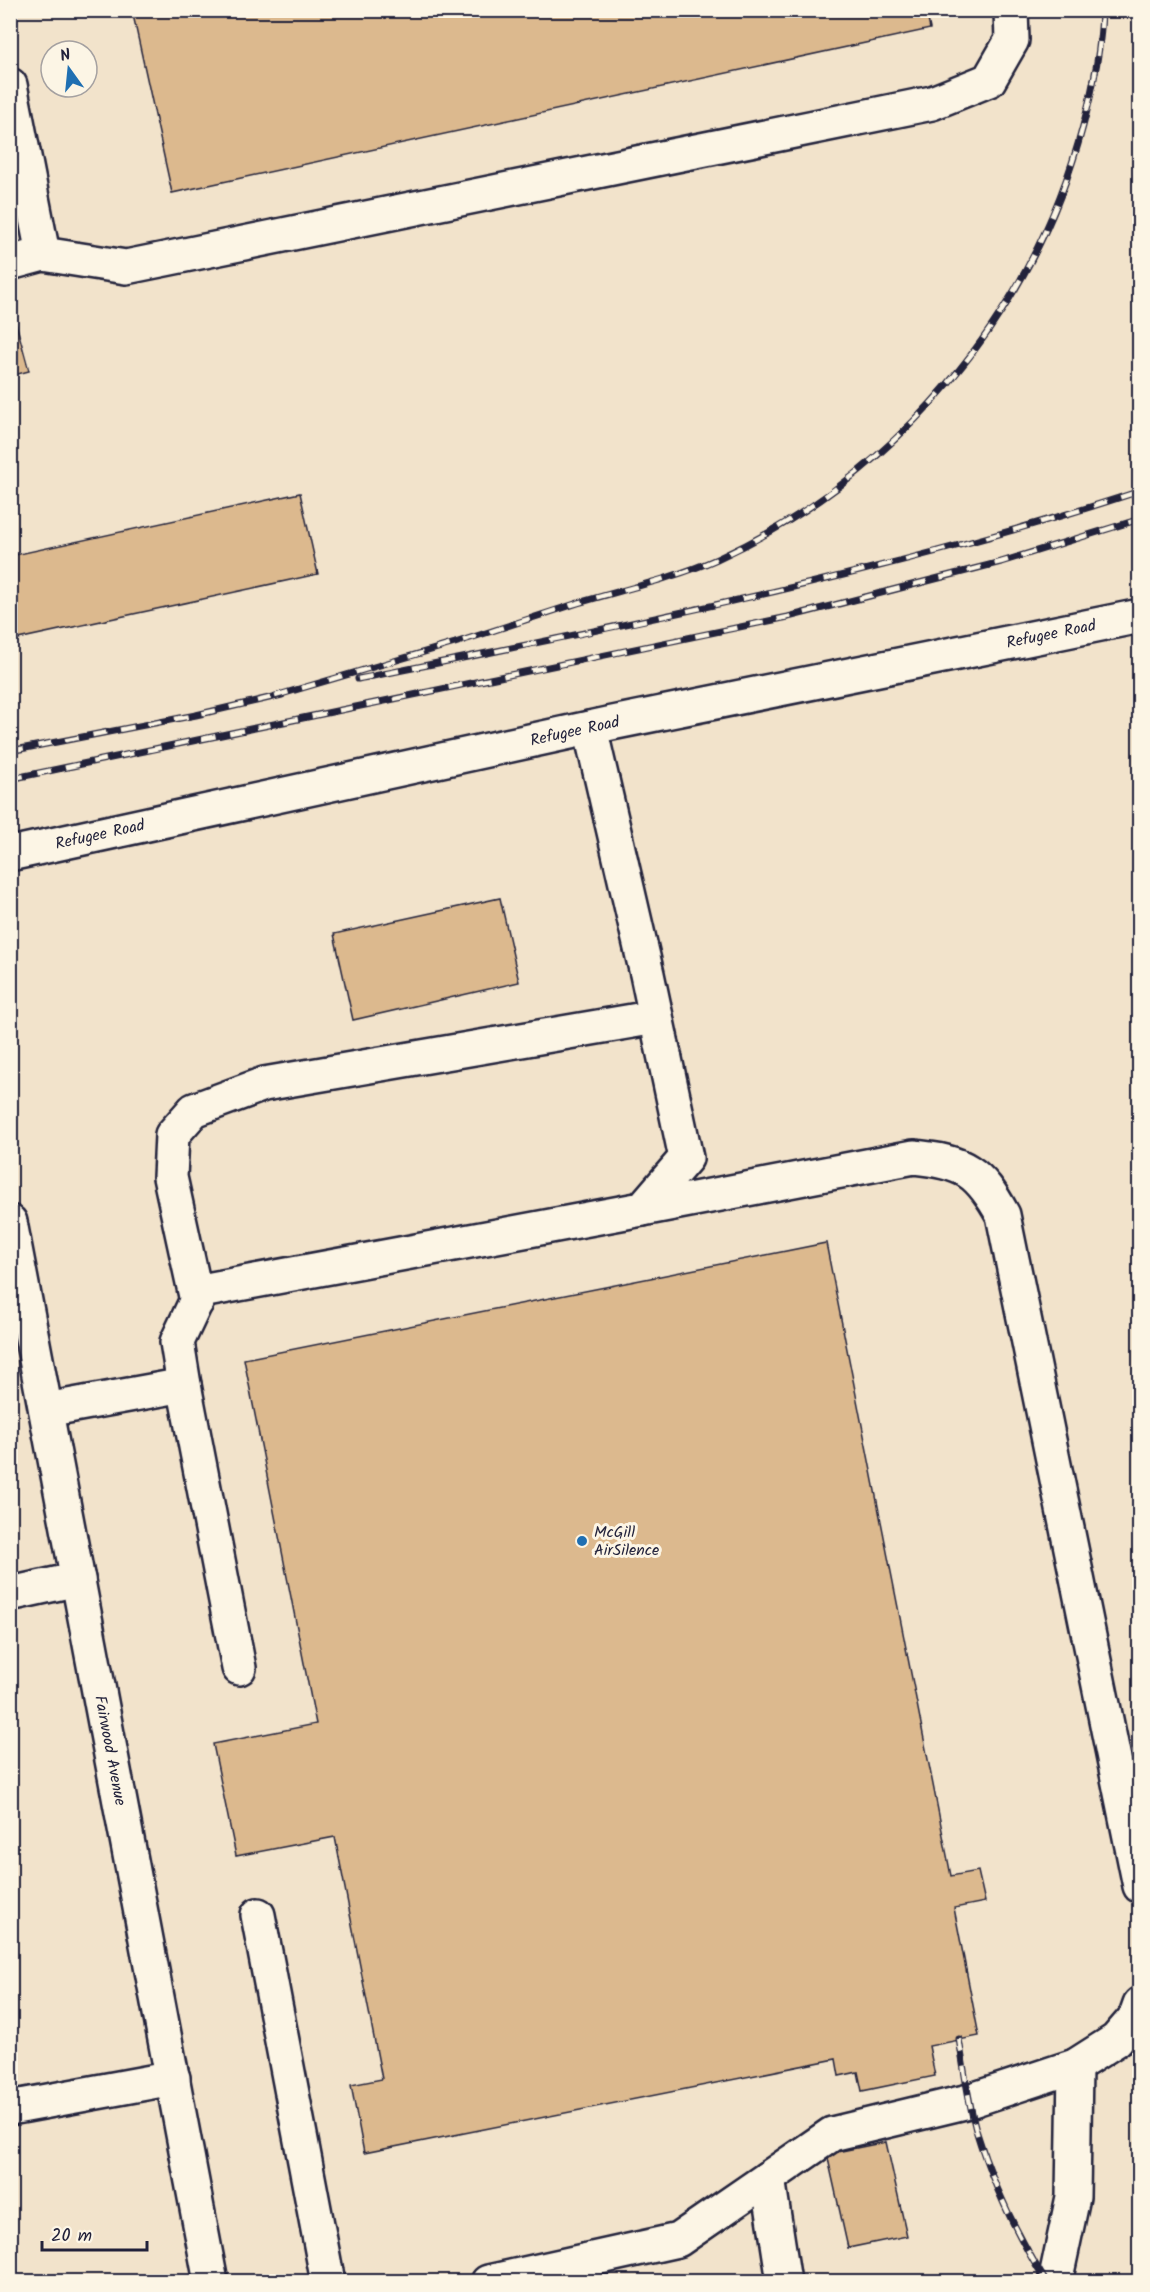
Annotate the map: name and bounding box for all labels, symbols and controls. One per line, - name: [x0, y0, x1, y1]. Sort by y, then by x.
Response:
- north arrow: [39, 39, 99, 99]
- text: N: [57, 43, 74, 69]
- street label: Refugee Road: [1004, 613, 1099, 655]
- street label: Refugee Road: [528, 709, 623, 753]
- street label: Refugee Road: [53, 812, 148, 856]
- place label: McGill AirSilence: [594, 1520, 659, 1563]
- marker: McGill AirSilence: [575, 1534, 589, 1548]
- street label: Fairwood Avenue: [88, 1693, 133, 1808]
- scale bar: [42, 2214, 147, 2252]
- text: 20 m: [51, 2222, 92, 2251]

